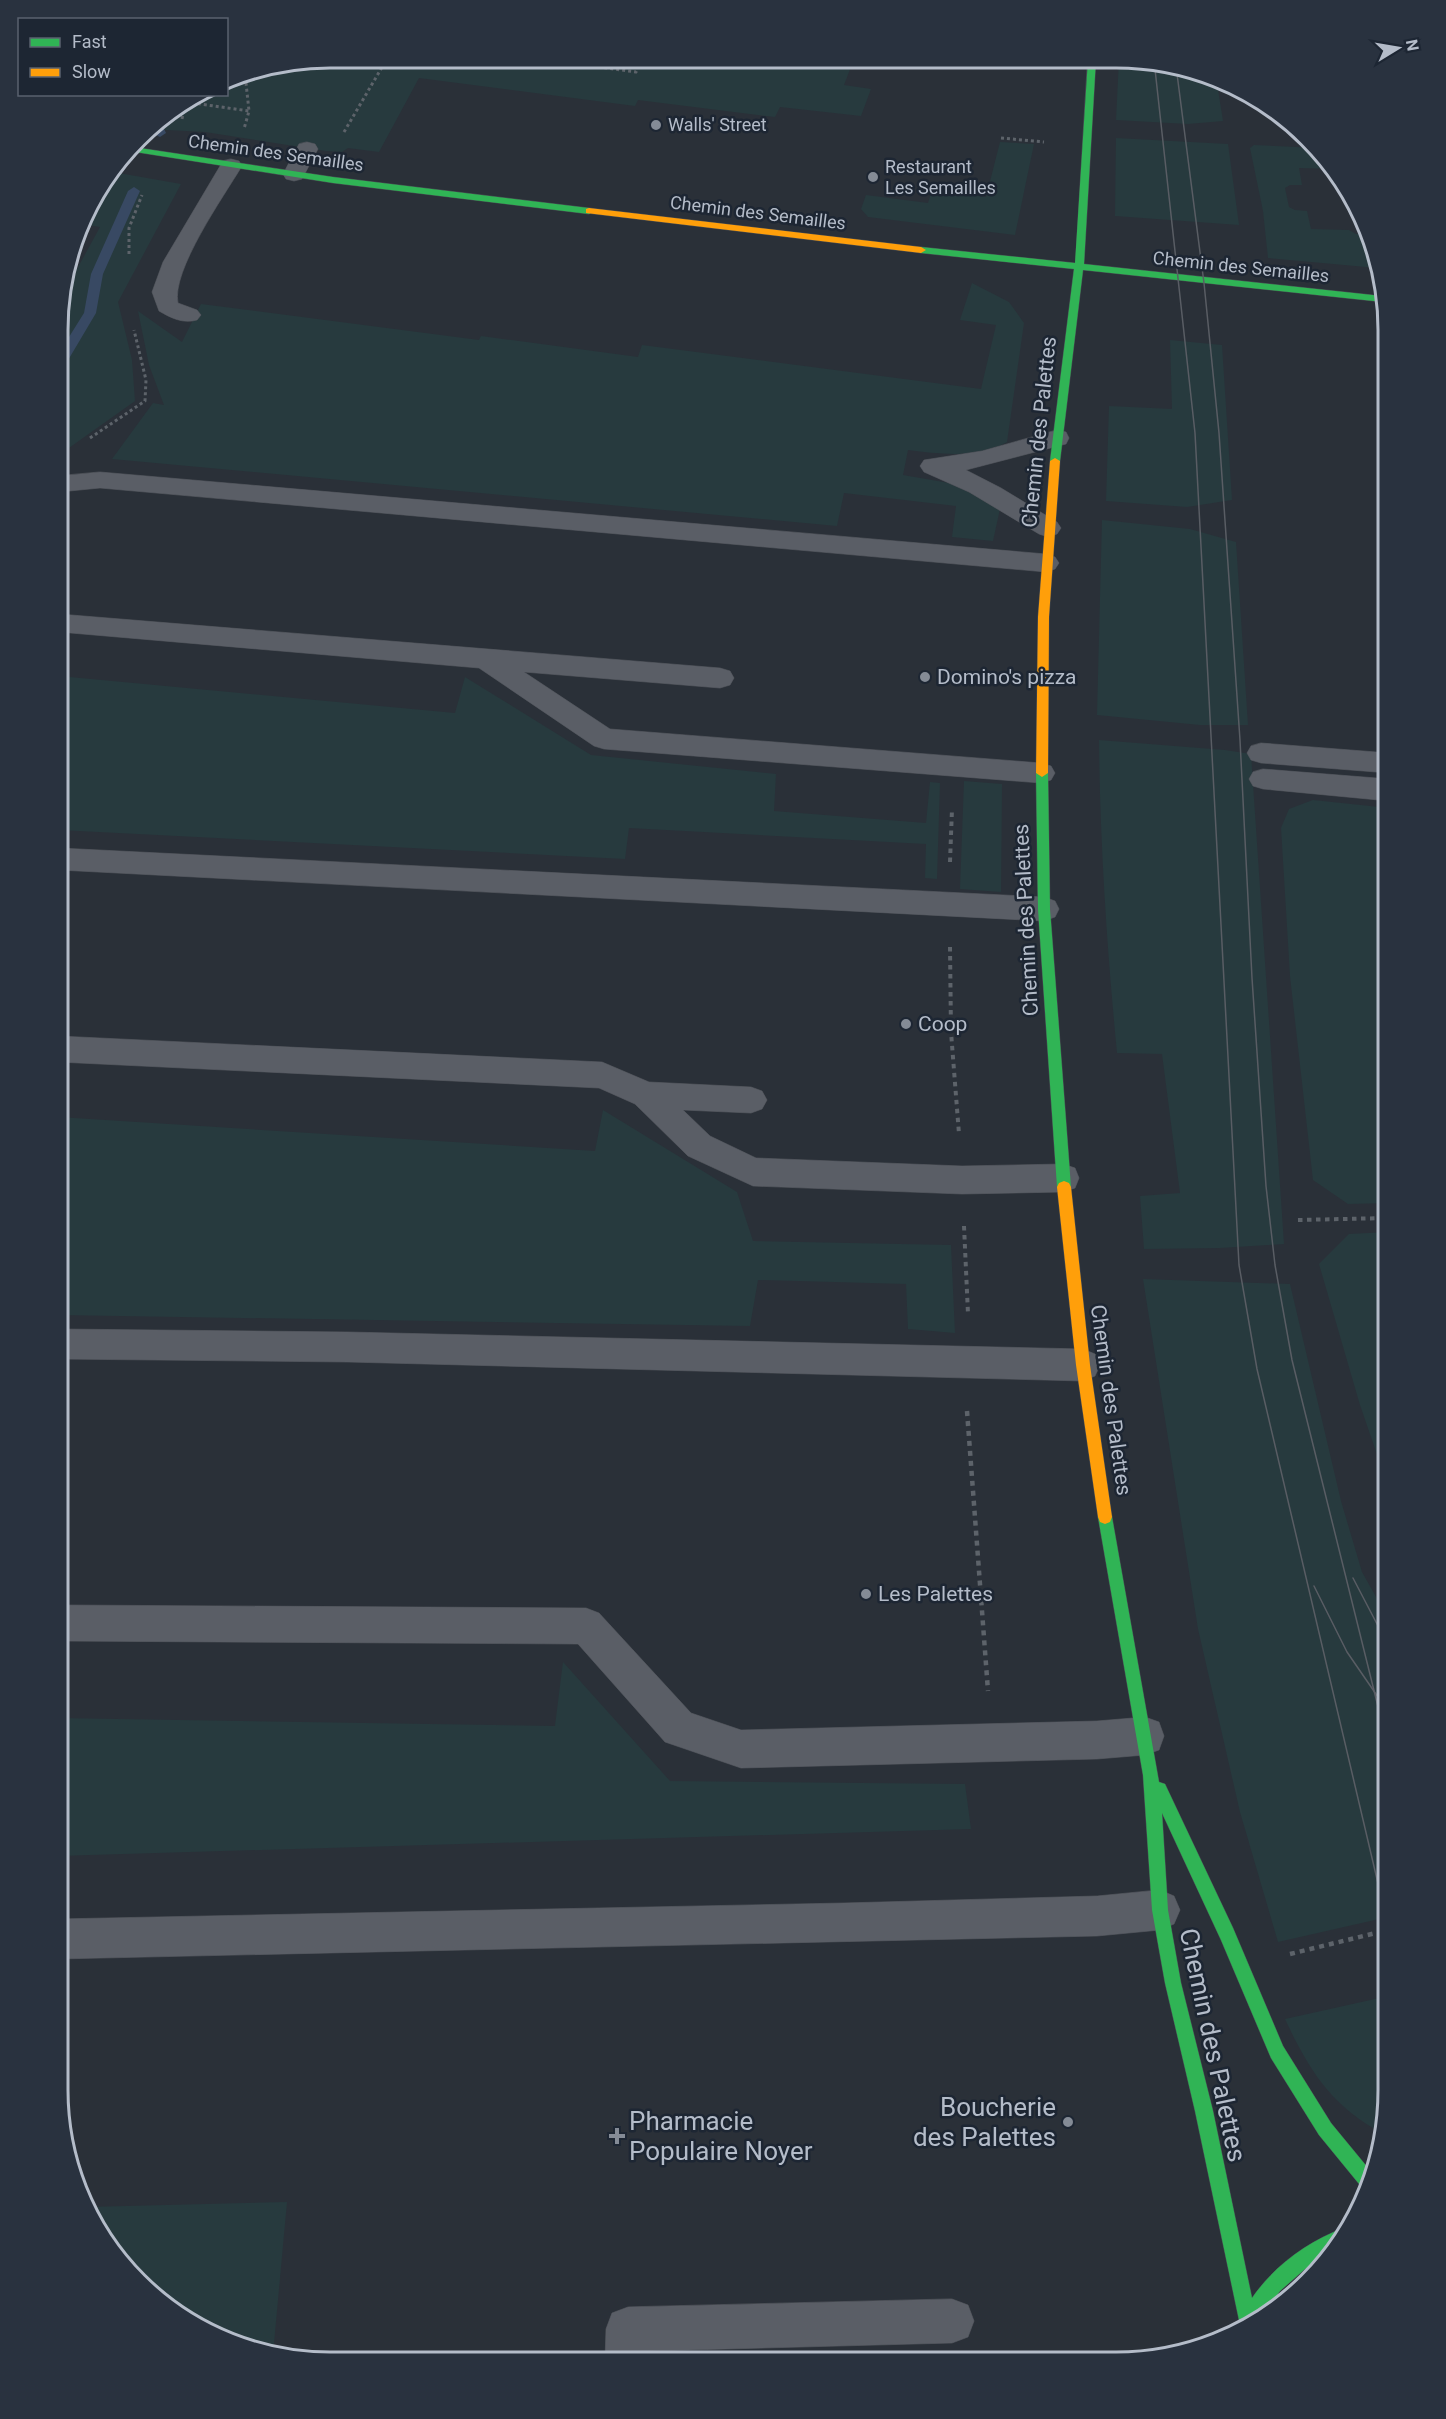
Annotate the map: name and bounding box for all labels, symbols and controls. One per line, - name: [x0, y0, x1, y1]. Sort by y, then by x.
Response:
- legend: [18, 18, 228, 96]
- north arrow: [1368, 18, 1428, 78]
- text: Fast: [72, 31, 107, 52]
- text: N: [1402, 38, 1423, 53]
- text: Slow: [72, 61, 111, 82]
- place label: Walls' Street: [668, 114, 767, 135]
- marker: Walls' Street: [649, 118, 663, 132]
- street label: Chemin des Semailles: [187, 130, 365, 175]
- place label: Restaurant Les Semailles: [885, 156, 996, 198]
- marker: Restaurant Les Semailles: [866, 170, 880, 184]
- street label: Chemin des Semailles: [669, 191, 847, 234]
- street label: Chemin des Semailles: [1152, 247, 1330, 286]
- street label: Chemin des Palettes: [1017, 335, 1061, 529]
- place label: Domino's pizza: [937, 665, 1077, 689]
- marker: Domino's pizza: [918, 670, 932, 684]
- street label: Chemin des Palettes: [1009, 823, 1043, 1017]
- place label: Coop: [918, 1012, 967, 1036]
- marker: Coop: [899, 1017, 913, 1031]
- street label: Chemin des Palettes: [1086, 1303, 1136, 1497]
- place label: Les Palettes: [878, 1582, 993, 1606]
- marker: Les Palettes: [859, 1587, 873, 1601]
- street label: Chemin des Palettes: [1174, 1925, 1252, 2165]
- place label: Boucherie des Palettes: [913, 2092, 1056, 2152]
- place label: Pharmacie Populaire Noyer: [629, 2106, 813, 2166]
- marker: Boucherie des Palettes: [1061, 2115, 1075, 2129]
- marker: Pharmacie Populaire Noyer: [610, 2129, 624, 2143]

